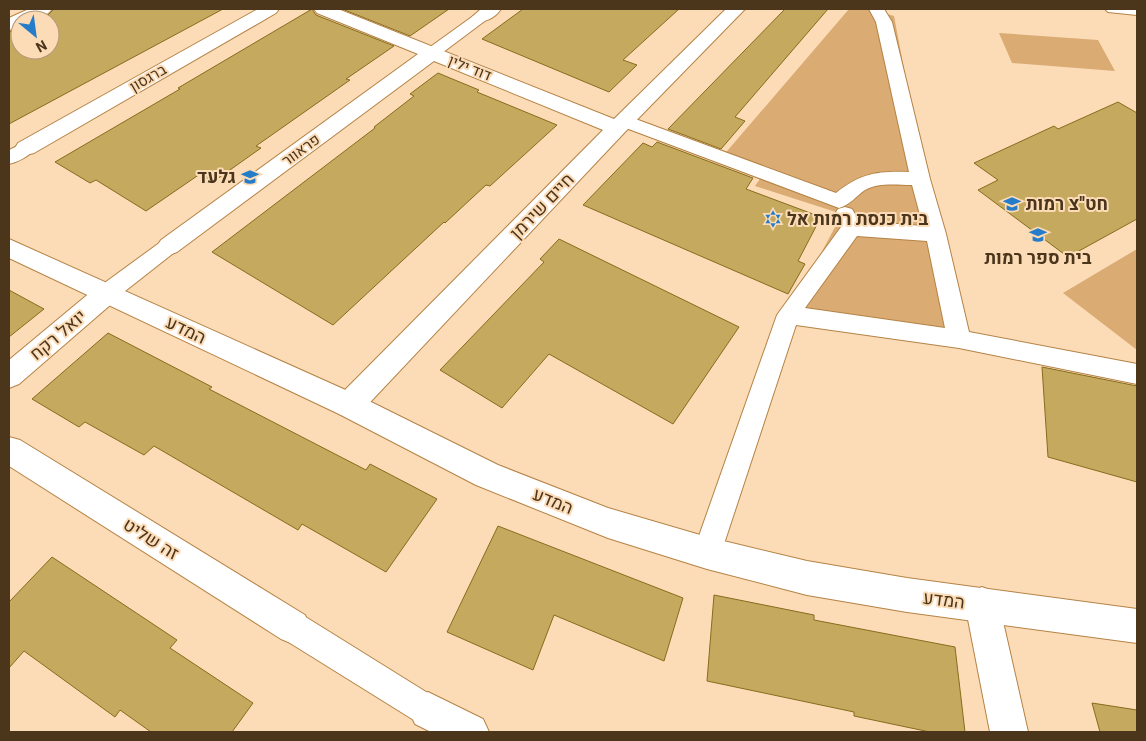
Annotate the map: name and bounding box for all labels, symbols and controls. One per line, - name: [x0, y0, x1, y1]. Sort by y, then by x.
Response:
- north arrow: [10, 10, 60, 60]
- text: N: [32, 34, 50, 58]
- street label: דוד ילין: [445, 49, 495, 87]
- street label: ברגסון: [125, 59, 171, 97]
- street label: פראוור: [277, 129, 325, 171]
- place label: גלעד: [197, 164, 236, 191]
- school or university icon: גלעד: [240, 167, 260, 187]
- street label: חיים שירמן: [504, 167, 581, 246]
- place label: חט''צ רמות: [1026, 191, 1108, 218]
- school or university icon: חט''צ רמות: [1002, 194, 1022, 214]
- place label: בית כנסת רמות אל: [787, 206, 928, 233]
- synagogue icon: בית כנסת רמות אל: [763, 209, 783, 229]
- school or university icon: בית ספר רמות: [1028, 225, 1048, 245]
- place label: בית ספר רמות: [984, 245, 1092, 272]
- street label: יואל רקח: [24, 304, 93, 367]
- street label: המדע: [161, 309, 210, 352]
- street label: המדע: [528, 481, 577, 522]
- street label: זה שליט: [118, 512, 184, 567]
- street label: המדע: [922, 585, 966, 616]

